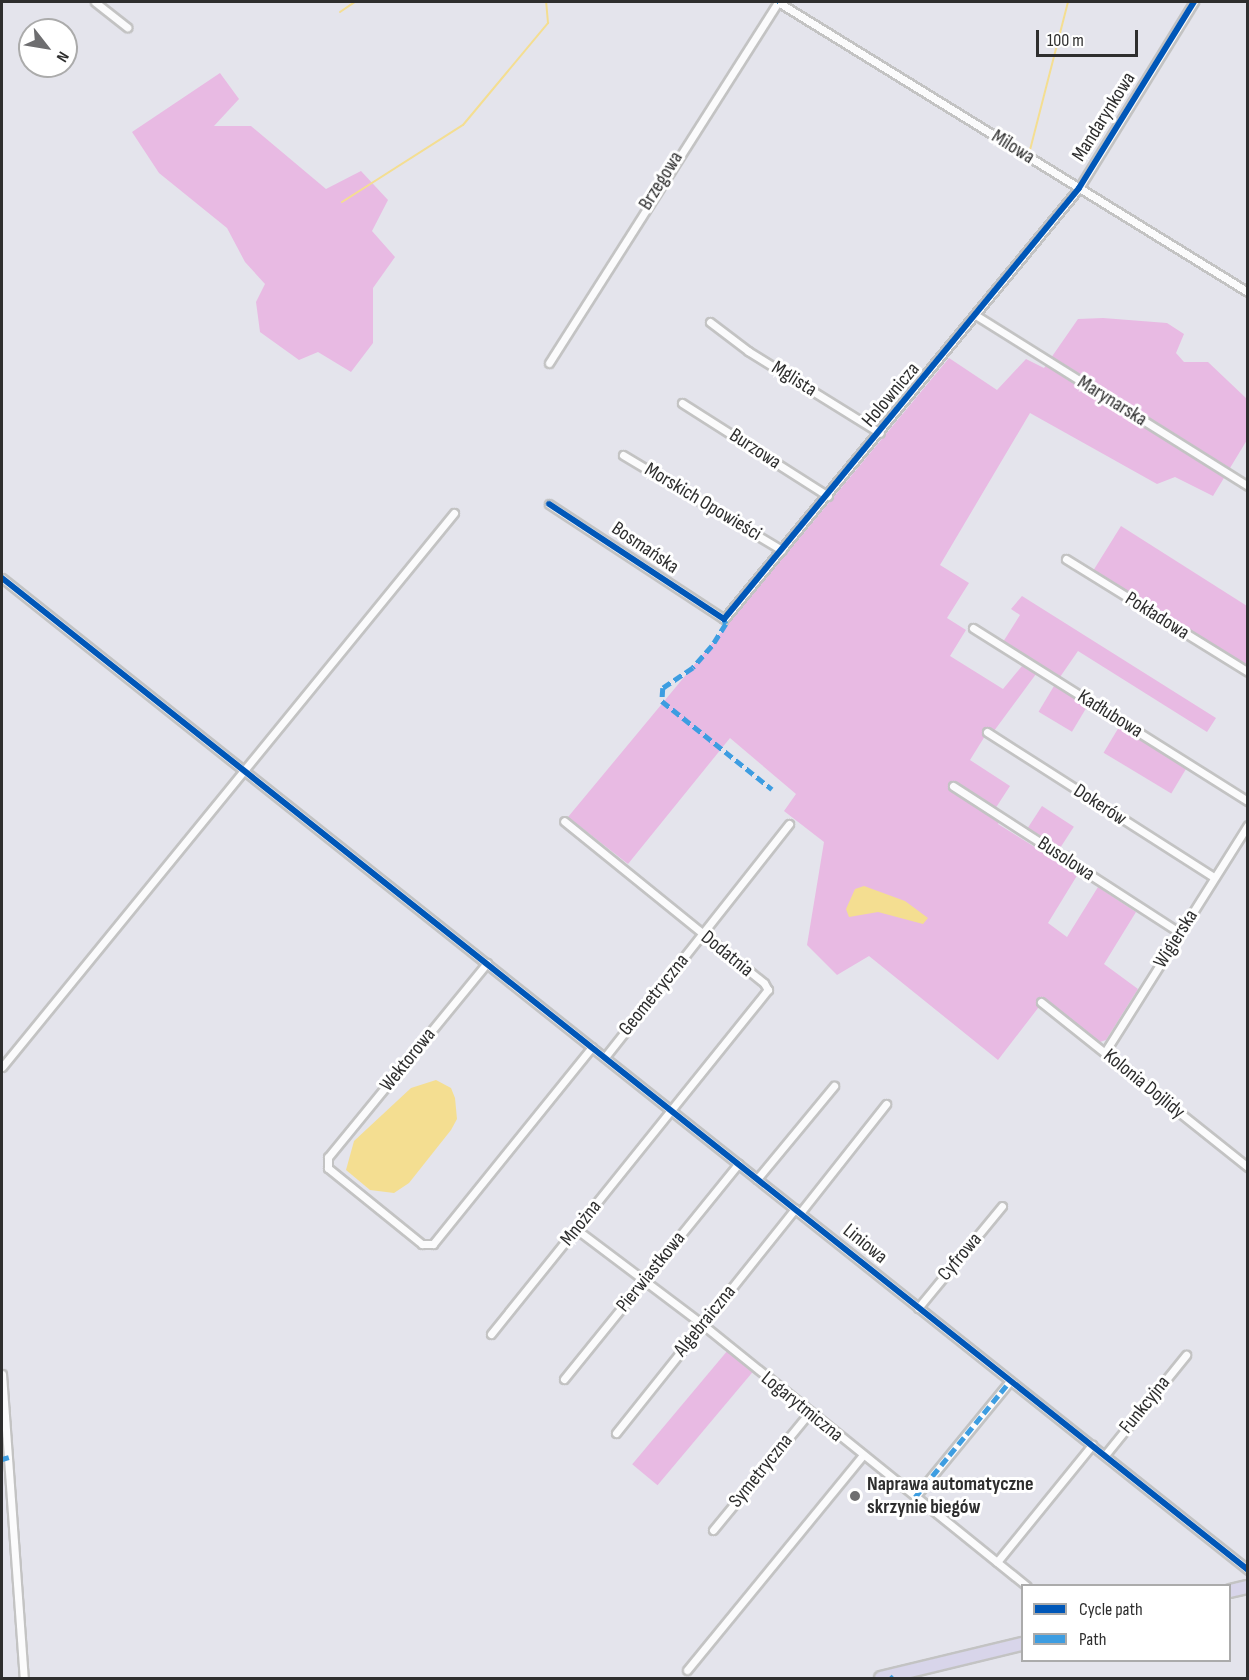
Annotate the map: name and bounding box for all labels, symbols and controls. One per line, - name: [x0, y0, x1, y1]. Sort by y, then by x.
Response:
- north arrow: [18, 18, 78, 78]
- scale bar: [1039, 18, 1141, 56]
- text: 100 m: [1047, 30, 1084, 51]
- text: N: [52, 48, 72, 65]
- street label: Mandarynkowa: [1067, 68, 1141, 166]
- street label: Milowa: [987, 125, 1039, 169]
- street label: Brzegowa: [634, 147, 688, 215]
- street label: Mglista: [767, 356, 821, 402]
- street label: Holownicza: [857, 358, 925, 432]
- street label: Marynarska: [1073, 370, 1151, 432]
- street label: Burzowa: [725, 423, 785, 475]
- street label: Morskich Opowieści: [640, 458, 766, 546]
- street label: Bosmańska: [607, 517, 683, 579]
- street label: Pokładowa: [1121, 587, 1193, 645]
- street label: Kadłubowa: [1073, 685, 1147, 743]
- street label: Dokerów: [1069, 779, 1131, 831]
- street label: Busolowa: [1033, 832, 1099, 886]
- street label: Wigierska: [1149, 905, 1203, 973]
- street label: Dodatnia: [696, 926, 758, 982]
- street label: Geometryczna: [614, 949, 694, 1041]
- street label: Wektorowa: [375, 1023, 441, 1097]
- street label: Kolonia Dojlidy: [1098, 1044, 1190, 1124]
- street label: Mnożna: [555, 1195, 607, 1251]
- street label: Liniowa: [838, 1219, 892, 1269]
- street label: Pierwiastkowa: [611, 1227, 691, 1317]
- street label: Cyfrowa: [933, 1228, 987, 1286]
- street label: Algebraiczna: [669, 1280, 741, 1362]
- street label: Logarytmiczna: [756, 1367, 848, 1447]
- street label: Funkcyjna: [1115, 1371, 1175, 1439]
- street label: Symetryczna: [724, 1429, 798, 1513]
- place label: Naprawa automatyczne skrzynie biegów: [867, 1472, 1034, 1519]
- marker: Naprawa automatyczne skrzynie biegów: [848, 1489, 862, 1503]
- legend: [1021, 1584, 1231, 1662]
- text: Cycle path: [1079, 1599, 1143, 1620]
- text: Path: [1079, 1629, 1107, 1650]

